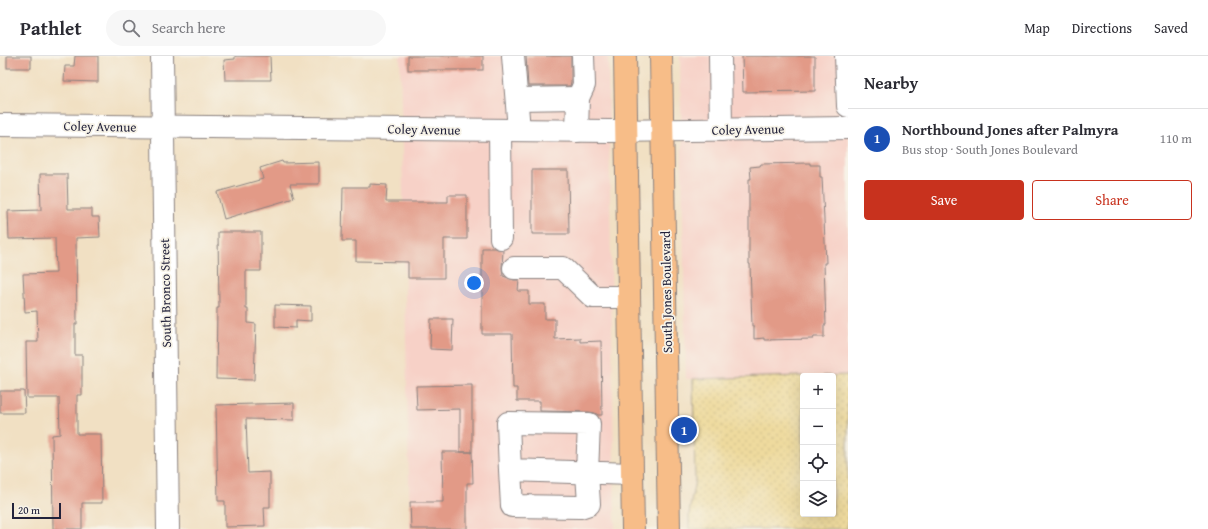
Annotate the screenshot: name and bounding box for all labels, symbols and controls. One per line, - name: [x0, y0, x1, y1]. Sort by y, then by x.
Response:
- search box: [106, 10, 386, 46]
- text: Pathlet: [20, 14, 82, 42]
- icon: search: [120, 17, 142, 39]
- text: Search here: [152, 17, 226, 38]
- text: Map: [1024, 18, 1050, 38]
- text: Directions: [1072, 18, 1132, 38]
- text: Saved: [1154, 18, 1188, 38]
- text: Nearby: [864, 70, 918, 95]
- street label: Coley Avenue: [63, 116, 137, 137]
- street label: Coley Avenue: [387, 119, 461, 140]
- street label: Coley Avenue: [711, 119, 785, 140]
- text: Northbound Jones after Palmyra: [902, 119, 1118, 140]
- text: 1: [874, 129, 880, 148]
- text: 110 m: [1160, 129, 1192, 148]
- text: Bus stop · South Jones Boulevard: [902, 140, 1078, 159]
- button: Save: [864, 180, 1024, 220]
- button: Share: [1032, 180, 1192, 220]
- street label: South Jones Boulevard: [656, 231, 677, 353]
- street label: South Bronco Street: [155, 238, 176, 348]
- your location: [464, 273, 484, 293]
- map controls: [800, 373, 836, 517]
- button: +: [800, 373, 836, 409]
- button: −: [800, 409, 836, 445]
- pin: 1: [671, 415, 697, 445]
- button: locate: [800, 445, 836, 481]
- button: layers: [800, 481, 836, 517]
- scale bar: [12, 501, 61, 520]
- text: 20 m: [18, 502, 40, 518]

